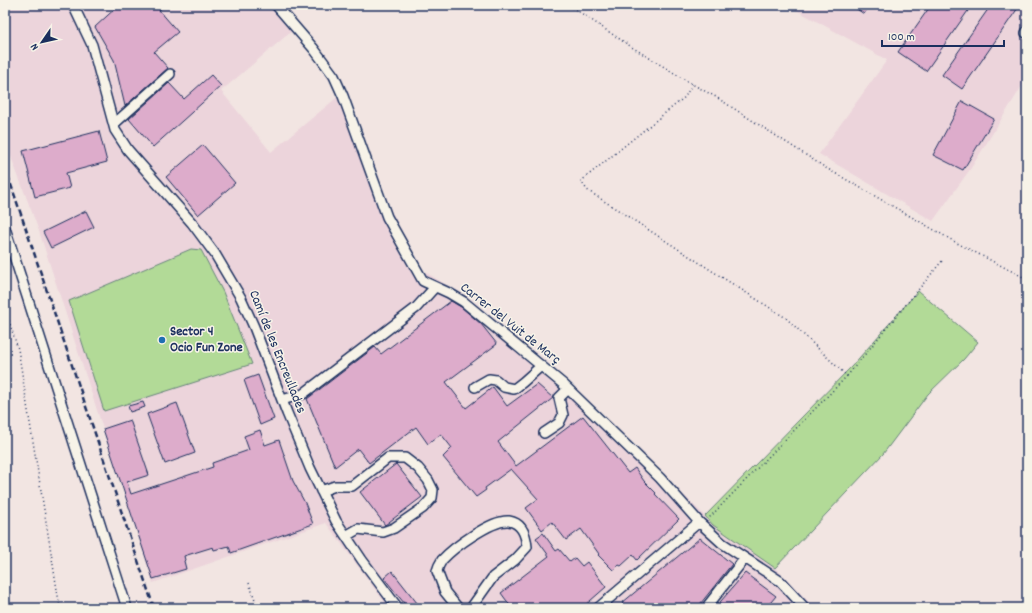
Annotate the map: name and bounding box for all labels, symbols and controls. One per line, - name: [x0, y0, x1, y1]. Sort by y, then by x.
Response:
- north arrow: [22, 22, 62, 62]
- scale bar: [882, 22, 1004, 48]
- text: 100 m: [888, 29, 915, 46]
- text: N: [27, 39, 44, 53]
- street label: Carrer del Vuit de Març: [455, 278, 565, 370]
- street label: Camí de les Encreullades: [243, 287, 311, 417]
- place label: Sector 4 Ocio Fun Zone: [170, 322, 243, 358]
- marker: Sector 4 Ocio Fun Zone: [157, 335, 167, 345]

